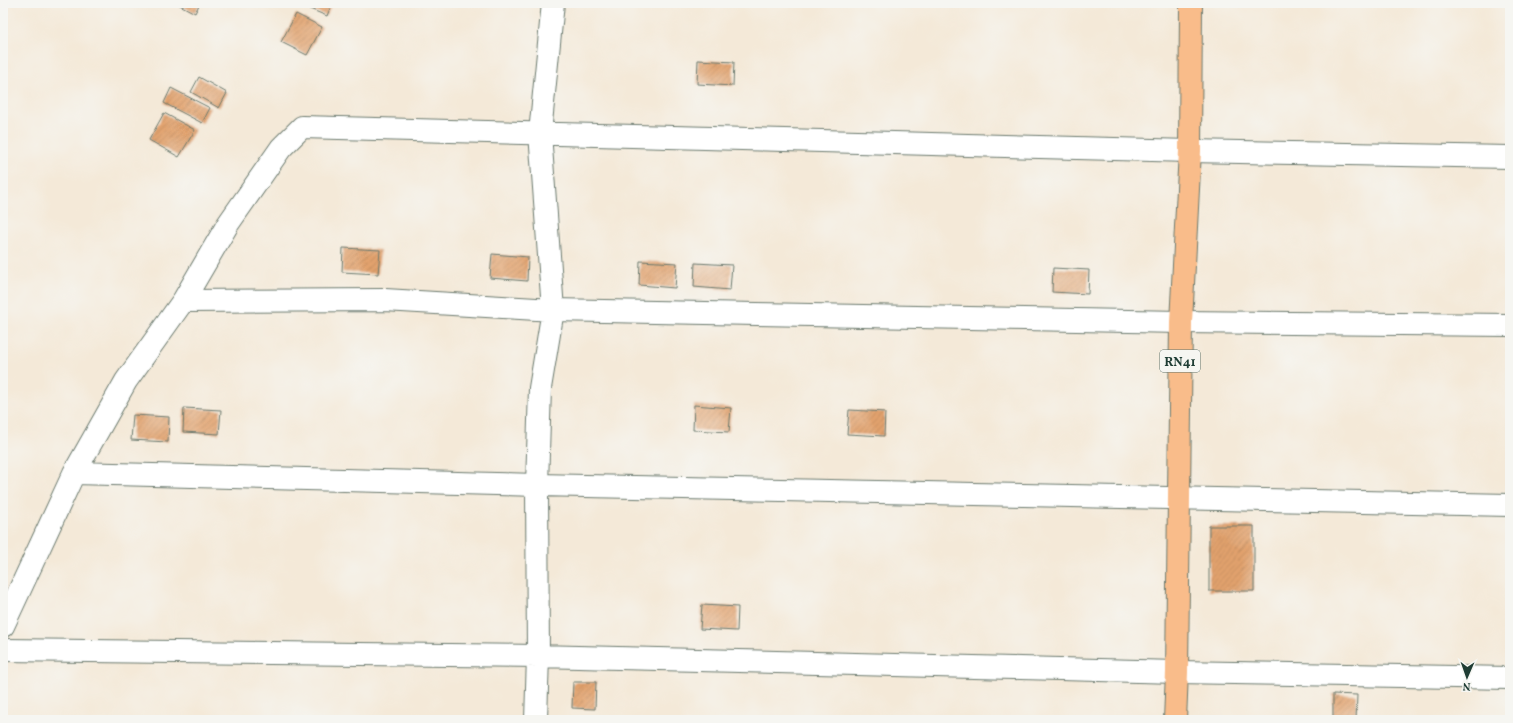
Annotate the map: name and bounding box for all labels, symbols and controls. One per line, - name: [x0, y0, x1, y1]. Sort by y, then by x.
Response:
- road number: RN41: [1160, 350, 1200, 372]
- north arrow: [1447, 657, 1487, 697]
- text: N: [1462, 678, 1471, 693]

